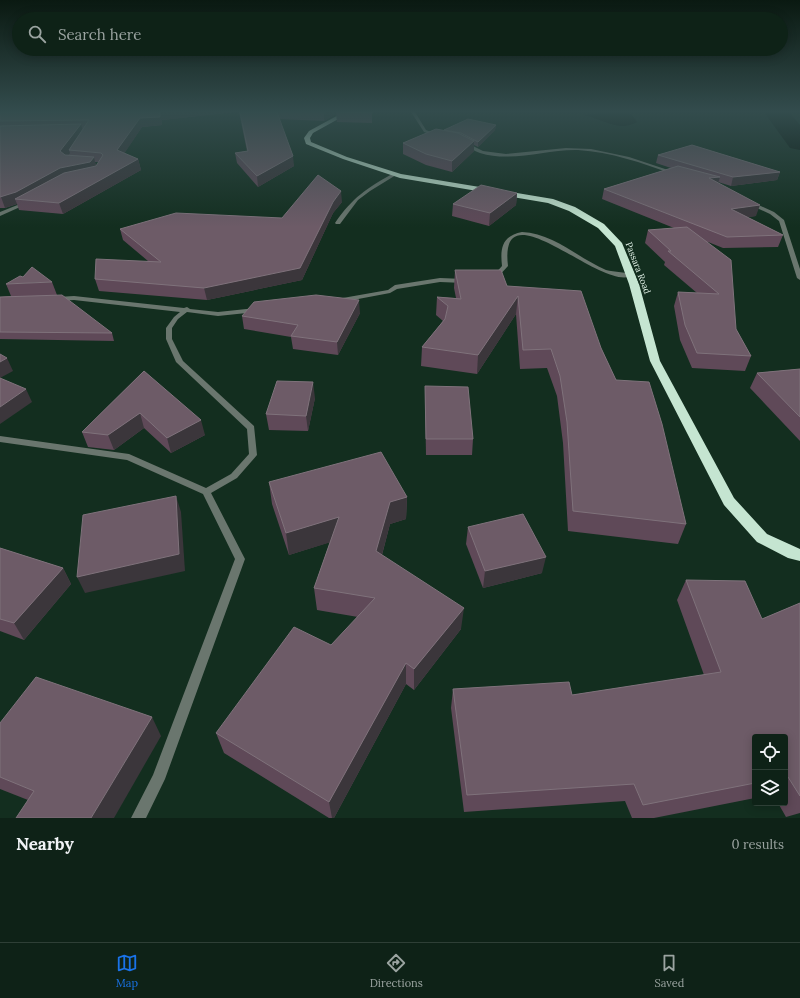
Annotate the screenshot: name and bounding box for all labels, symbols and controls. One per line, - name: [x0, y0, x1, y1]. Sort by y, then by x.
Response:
- search box: [12, 12, 788, 56]
- icon: search: [26, 23, 48, 45]
- text: Search here: [58, 25, 141, 44]
- street label: Passara Road: [624, 240, 654, 296]
- map controls: [752, 734, 788, 806]
- button: locate: [752, 734, 788, 770]
- button: layers: [752, 770, 788, 806]
- text: Nearby: [16, 833, 74, 855]
- text: 0 results: [732, 836, 784, 853]
- tab: Map: [116, 952, 138, 990]
- tab: Directions: [370, 952, 423, 990]
- tab: Saved: [654, 952, 684, 990]

